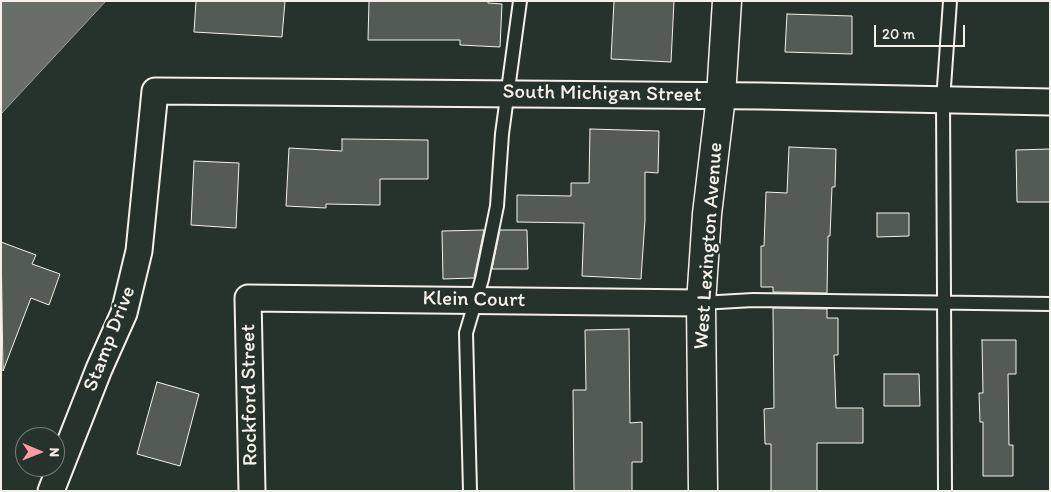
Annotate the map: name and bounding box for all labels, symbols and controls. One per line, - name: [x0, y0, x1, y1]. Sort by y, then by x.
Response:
- scale bar: [876, 15, 967, 47]
- text: 20 m: [882, 25, 915, 43]
- street label: South Michigan Street: [502, 80, 702, 108]
- street label: West Lexington Avenue: [689, 142, 729, 350]
- street label: Stamp Drive: [78, 283, 142, 395]
- street label: Klein Court: [422, 287, 526, 313]
- street label: Rockford Street: [236, 324, 264, 466]
- north arrow: [15, 427, 65, 477]
- text: N: [46, 447, 63, 457]

